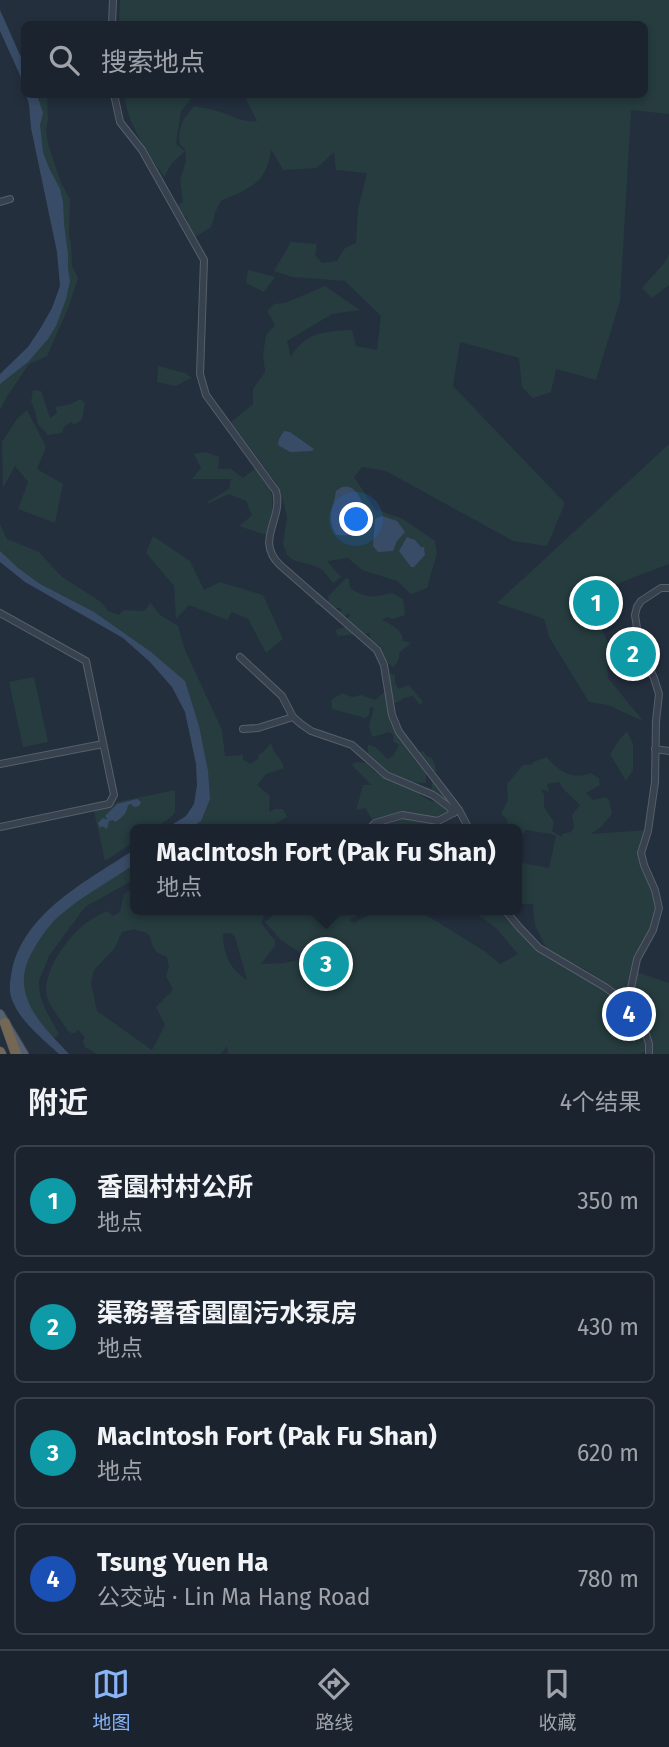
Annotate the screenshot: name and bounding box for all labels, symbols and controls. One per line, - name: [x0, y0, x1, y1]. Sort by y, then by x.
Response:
- search box: [21, 21, 648, 98]
- icon: search: [45, 41, 83, 79]
- text: 搜索地点: [101, 47, 205, 78]
- your location: [339, 502, 373, 536]
- pin: 1: [573, 577, 619, 629]
- pin: 2: [610, 628, 656, 680]
- popup: [130, 824, 522, 915]
- text: MacIntosh Fort (Pak Fu Shan): [156, 837, 496, 868]
- text: 地点: [156, 873, 202, 901]
- pin: 3: [303, 938, 349, 990]
- pin: 4: [606, 988, 652, 1040]
- text: 附近: [28, 1085, 88, 1121]
- text: 4个结果: [560, 1088, 641, 1116]
- text: 香園村村公所: [97, 1172, 253, 1203]
- text: 1: [48, 1187, 58, 1215]
- text: 350 m: [577, 1187, 639, 1215]
- text: 地点: [97, 1208, 143, 1236]
- text: 渠務署香園圍污水泵房: [97, 1298, 357, 1329]
- text: 2: [47, 1313, 59, 1341]
- text: 430 m: [577, 1313, 639, 1341]
- text: 地点: [97, 1334, 143, 1362]
- text: MacIntosh Fort (Pak Fu Shan): [97, 1421, 437, 1452]
- text: 3: [47, 1439, 59, 1467]
- text: 620 m: [577, 1439, 639, 1467]
- text: 地点: [97, 1457, 143, 1485]
- text: Tsung Yuen Ha: [97, 1547, 269, 1578]
- text: 4: [47, 1565, 60, 1593]
- text: 780 m: [578, 1565, 639, 1593]
- text: 公交站 · Lin Ma Hang Road: [97, 1583, 370, 1611]
- tab: 地图: [92, 1665, 131, 1734]
- tab: 路线: [315, 1665, 354, 1734]
- tab: 收藏: [538, 1665, 577, 1734]

